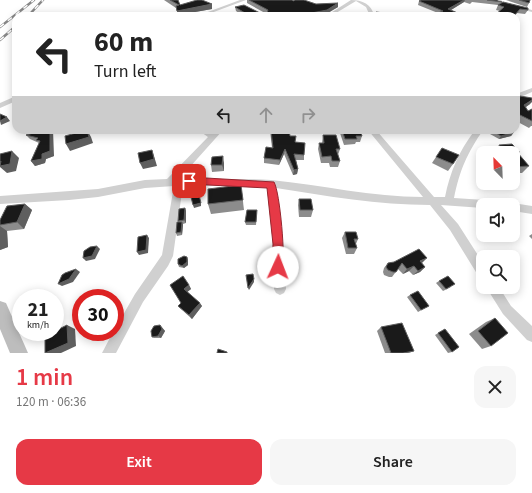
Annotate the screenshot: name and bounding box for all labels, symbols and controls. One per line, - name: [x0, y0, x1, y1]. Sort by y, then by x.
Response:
- text: 60 m: [94, 22, 153, 62]
- icon: left: [28, 28, 80, 80]
- text: Turn left: [94, 59, 156, 84]
- icon: left: [213, 104, 235, 126]
- icon: ahead: [255, 104, 277, 126]
- icon: right: [297, 104, 319, 126]
- north arrow: [476, 146, 520, 190]
- map controls: [476, 146, 520, 294]
- pin: [172, 164, 206, 198]
- icon: arrive: [178, 170, 200, 192]
- button: sound: [476, 198, 520, 242]
- position arrow: [257, 246, 299, 288]
- button: search: [476, 250, 520, 294]
- speed limit sign: 30: [72, 289, 124, 341]
- text: 21: [27, 296, 49, 324]
- text: km/h: [27, 318, 49, 332]
- text: 1 min: [16, 360, 73, 395]
- button: close: [474, 366, 516, 408]
- text: 120 m · 06:36: [16, 393, 86, 411]
- button: Exit: [16, 439, 262, 485]
- button: Share: [270, 439, 516, 485]

